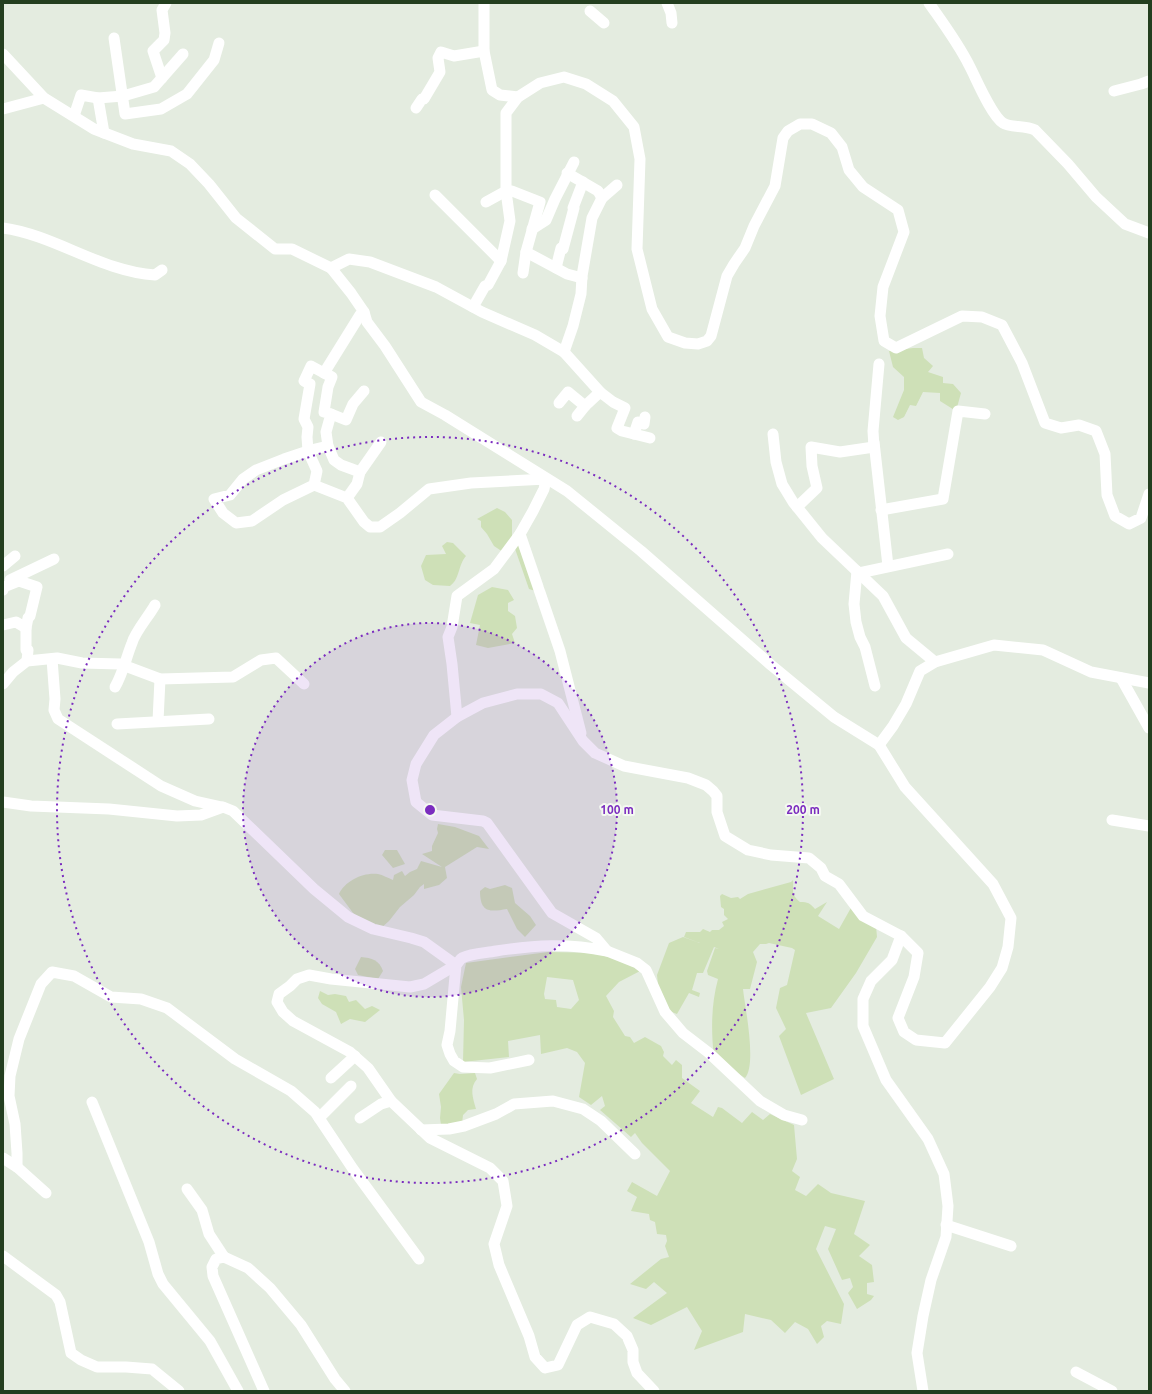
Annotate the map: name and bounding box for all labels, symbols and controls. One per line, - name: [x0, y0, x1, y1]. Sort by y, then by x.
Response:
- centre of rings: [423, 803, 437, 817]
- text: 100 m: [600, 803, 634, 816]
- text: 200 m: [786, 803, 820, 816]

